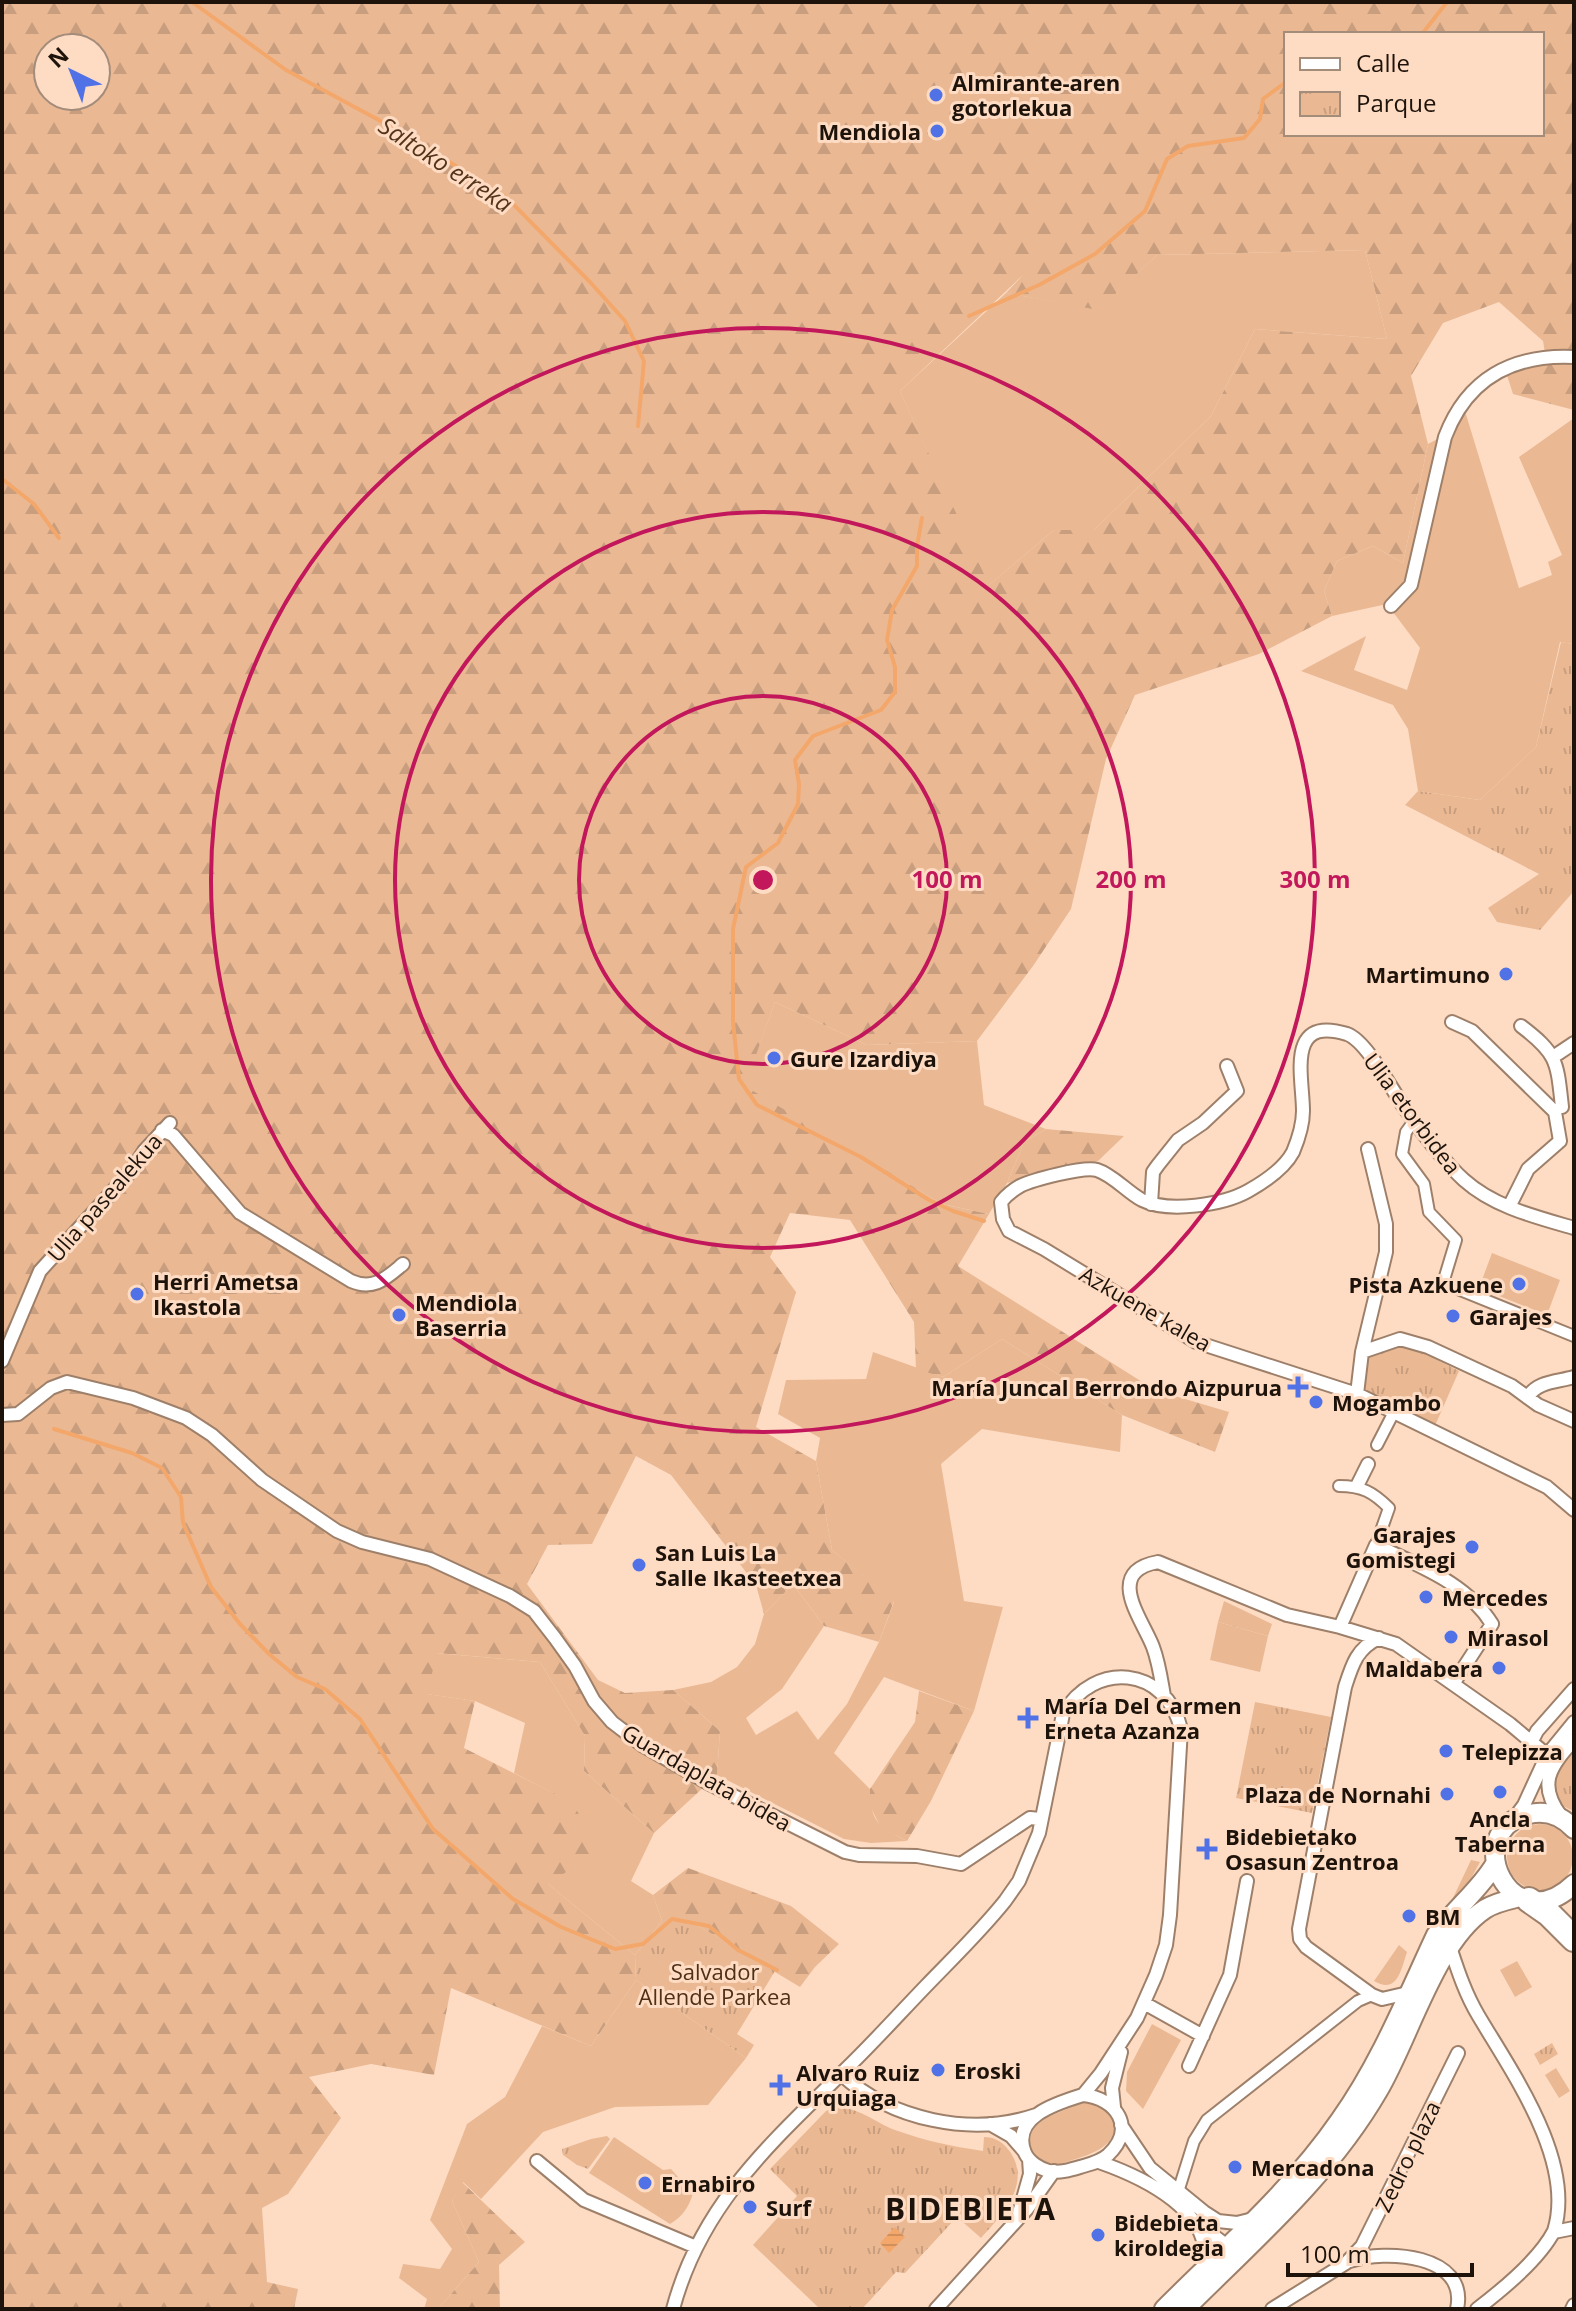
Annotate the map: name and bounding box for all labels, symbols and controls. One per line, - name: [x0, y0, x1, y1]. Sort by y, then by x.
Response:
- north arrow: [32, 32, 112, 112]
- legend: [1284, 32, 1544, 136]
- text: N: [41, 40, 74, 74]
- text: Calle: [1356, 46, 1410, 79]
- place label: Almirante-aren gotorlekua: [952, 67, 1120, 122]
- marker: Almirante-aren gotorlekua: [927, 86, 945, 104]
- text: Parque: [1356, 86, 1436, 119]
- water label: Saltoko erreka: [373, 109, 519, 220]
- place label: Mendiola: [819, 116, 921, 146]
- marker: Mendiola: [928, 122, 946, 140]
- text: 100 m: [912, 862, 982, 895]
- text: 200 m: [1096, 862, 1166, 895]
- text: 300 m: [1280, 862, 1350, 895]
- centre of rings: [749, 866, 777, 894]
- place label: Martimuno: [1366, 959, 1490, 989]
- marker: Martimuno: [1497, 965, 1515, 983]
- place label: Gure Izardiya: [790, 1043, 937, 1073]
- street label: Ulia etorbidea: [1358, 1046, 1468, 1180]
- marker: Gure Izardiya: [765, 1049, 783, 1067]
- street label: Ulia pasealekua: [40, 1126, 168, 1268]
- street label: Azkuene kalea: [1075, 1258, 1217, 1358]
- place label: Herri Ametsa Ikastola: [153, 1266, 299, 1321]
- place label: Pista Azkuene: [1349, 1269, 1503, 1299]
- marker: Pista Azkuene: [1510, 1275, 1528, 1293]
- marker: Herri Ametsa Ikastola: [128, 1285, 146, 1303]
- place label: Mendiola Baserria: [415, 1287, 517, 1342]
- place label: Garajes: [1469, 1301, 1552, 1331]
- marker: Mendiola Baserria: [390, 1306, 408, 1324]
- marker: Garajes: [1444, 1307, 1462, 1325]
- place label: María Juncal Berrondo Aizpurua: [931, 1372, 1282, 1402]
- marker: María Juncal Berrondo Aizpurua: [1289, 1378, 1307, 1396]
- place label: Mogambo: [1332, 1387, 1441, 1417]
- marker: Mogambo: [1307, 1393, 1325, 1411]
- place label: Garajes Gomistegi: [1346, 1519, 1456, 1574]
- place label: San Luis La Salle Ikasteetxea: [655, 1537, 842, 1592]
- marker: Garajes Gomistegi: [1463, 1538, 1481, 1556]
- marker: San Luis La Salle Ikasteetxea: [630, 1556, 648, 1574]
- place label: Mercedes: [1442, 1582, 1548, 1612]
- marker: Mercedes: [1417, 1588, 1435, 1606]
- place label: Mirasol: [1467, 1622, 1549, 1652]
- marker: Mirasol: [1442, 1628, 1460, 1646]
- place label: Maldabera: [1365, 1653, 1483, 1683]
- marker: Maldabera: [1490, 1659, 1508, 1677]
- place label: María Del Carmen Erneta Azanza: [1044, 1690, 1242, 1745]
- marker: María Del Carmen Erneta Azanza: [1019, 1709, 1037, 1727]
- street label: Guardaplata bidea: [617, 1716, 797, 1838]
- place label: Telepizza: [1462, 1736, 1563, 1766]
- marker: Telepizza: [1437, 1742, 1455, 1760]
- place label: Plaza de Nornahi: [1244, 1779, 1431, 1809]
- marker: Ancla Taberna: [1491, 1783, 1509, 1801]
- marker: Plaza de Nornahi: [1438, 1785, 1456, 1803]
- place label: Ancla Taberna: [1455, 1803, 1545, 1858]
- place label: Bidebietako Osasun Zentroa: [1225, 1821, 1399, 1876]
- marker: Bidebietako Osasun Zentroa: [1196, 1838, 1218, 1860]
- place label: BM: [1425, 1901, 1461, 1931]
- marker: BM: [1400, 1907, 1418, 1925]
- park label: Salvador Allende Parkea: [639, 1956, 791, 2011]
- place label: Eroski: [954, 2055, 1021, 2085]
- place label: Alvaro Ruiz Urquiaga: [796, 2057, 920, 2112]
- marker: Eroski: [929, 2061, 947, 2079]
- marker: Alvaro Ruiz Urquiaga: [771, 2076, 789, 2094]
- street label: Zedro plaza: [1367, 2095, 1447, 2217]
- place label: Mercadona: [1251, 2152, 1375, 2182]
- marker: Mercadona: [1226, 2158, 1244, 2176]
- place label: Ernabiro: [661, 2168, 755, 2198]
- marker: Ernabiro: [636, 2174, 654, 2192]
- district label: BIDEBIETA: [885, 2188, 1057, 2229]
- place label: Surf: [766, 2192, 813, 2222]
- marker: Surf: [741, 2198, 759, 2216]
- place label: Bidebieta kiroldegia: [1114, 2207, 1224, 2262]
- marker: Bidebieta kiroldegia: [1089, 2226, 1107, 2244]
- scale bar: [1288, 2227, 1472, 2277]
- text: 100 m: [1300, 2237, 1370, 2270]

